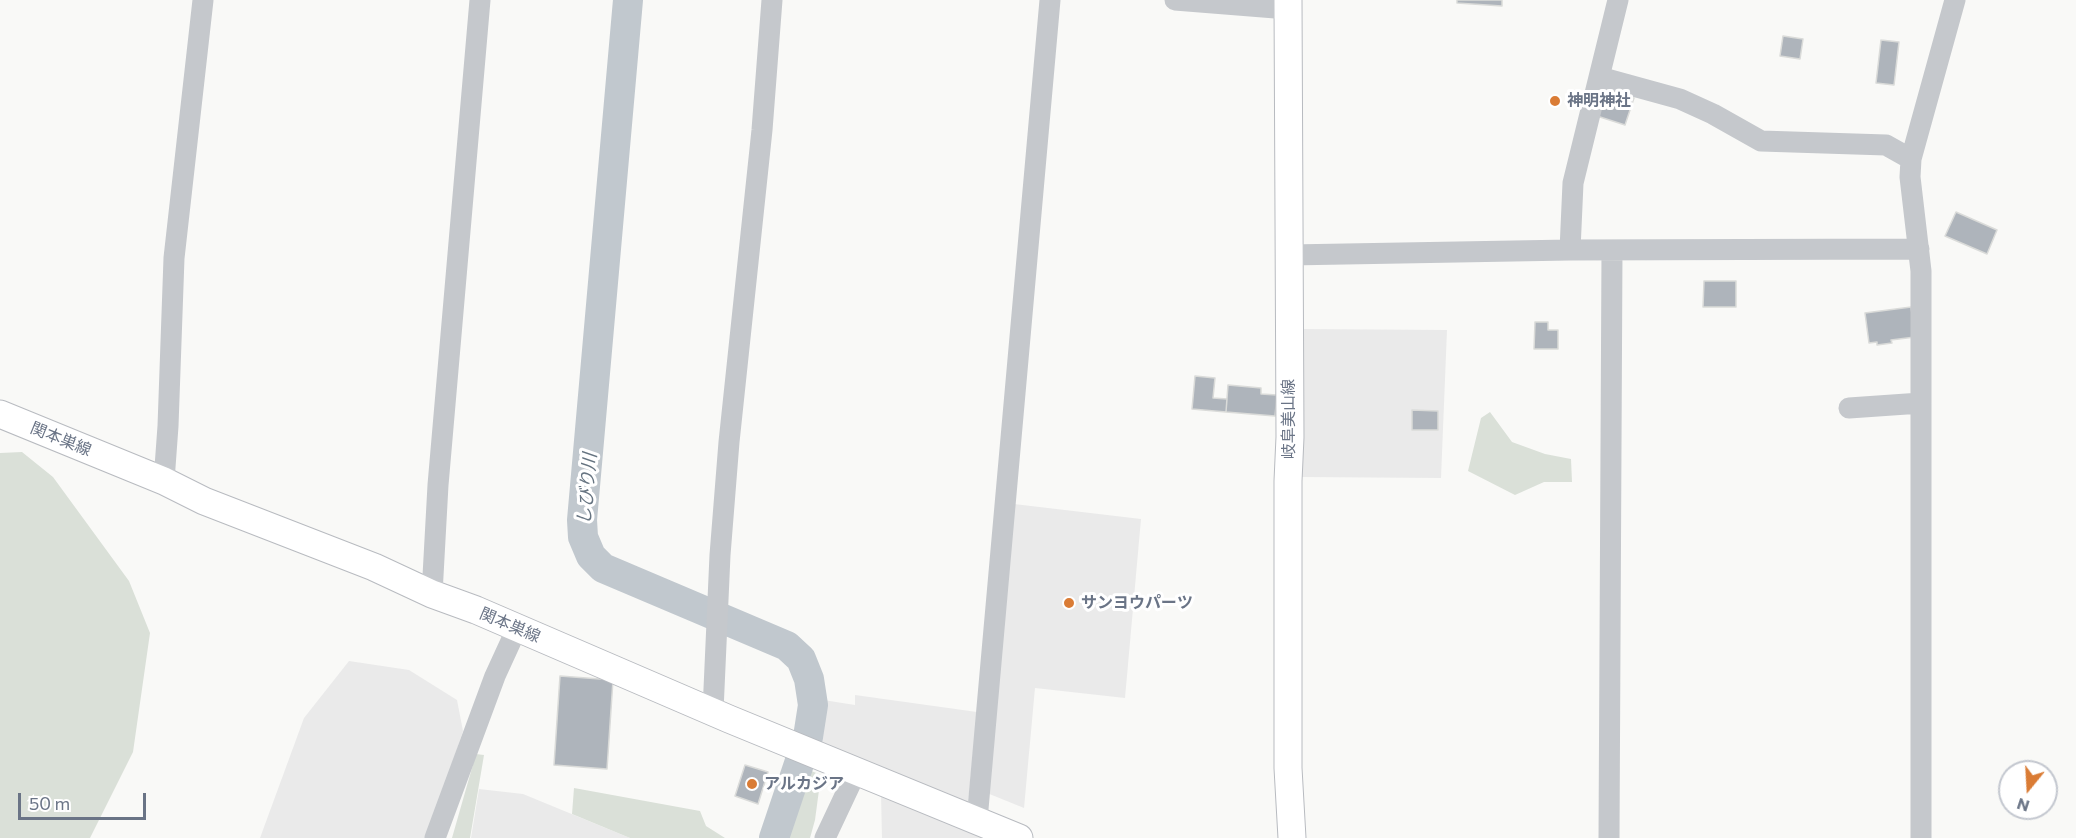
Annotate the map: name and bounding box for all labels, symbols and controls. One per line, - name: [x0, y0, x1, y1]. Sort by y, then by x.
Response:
- place label: 神明神社: [1567, 91, 1631, 111]
- marker: 神明神社: [1548, 94, 1562, 108]
- street label: 岐阜美山線: [1279, 379, 1299, 459]
- street label: 関本巣線: [28, 418, 94, 460]
- water label: しびり川: [573, 452, 601, 526]
- place label: サンヨウパーツ: [1081, 593, 1193, 613]
- marker: サンヨウパーツ: [1062, 596, 1076, 610]
- street label: 関本巣線: [477, 604, 543, 646]
- north arrow: [1998, 760, 2058, 820]
- place label: アルカジア: [764, 774, 844, 794]
- marker: アルカジア: [745, 777, 759, 791]
- scale bar: [21, 781, 148, 819]
- text: 50 m: [29, 792, 70, 814]
- text: N: [2014, 795, 2032, 817]

